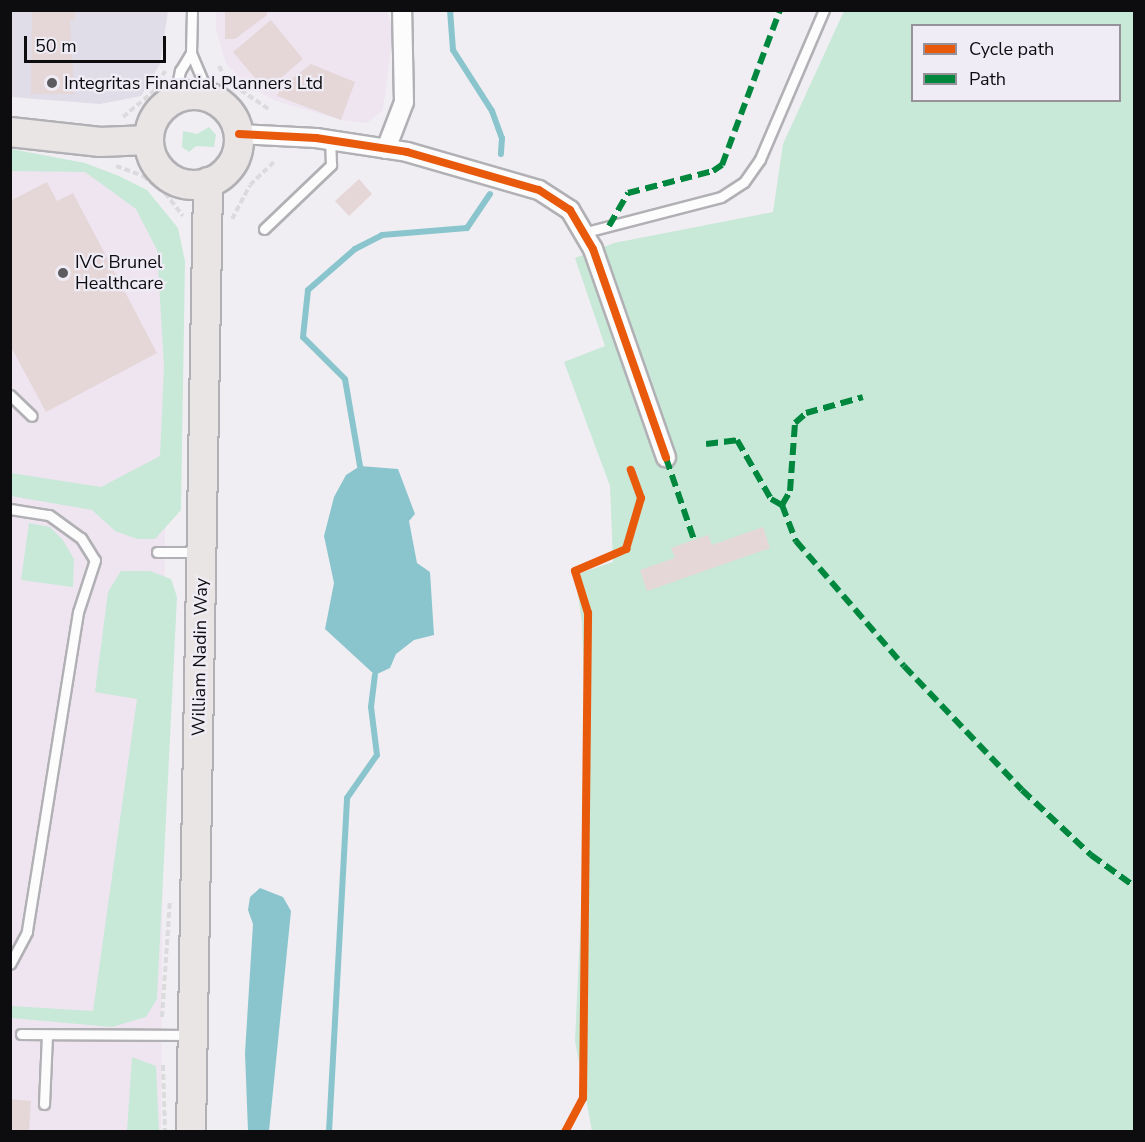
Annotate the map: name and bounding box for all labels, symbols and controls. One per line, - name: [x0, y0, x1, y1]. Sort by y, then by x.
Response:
- scale bar: [27, 24, 170, 62]
- legend: [911, 24, 1121, 102]
- text: 50 m: [35, 34, 77, 58]
- text: Cycle path: [969, 37, 1054, 61]
- text: Path: [969, 67, 1006, 91]
- place label: Integritas Financial Planners Ltd: [64, 72, 323, 94]
- marker: Integritas Financial Planners Ltd: [45, 76, 59, 90]
- place label: IVC Brunel Healthcare: [75, 252, 163, 294]
- marker: IVC Brunel Healthcare: [56, 266, 70, 280]
- street label: William Nadin Way: [188, 578, 212, 736]

